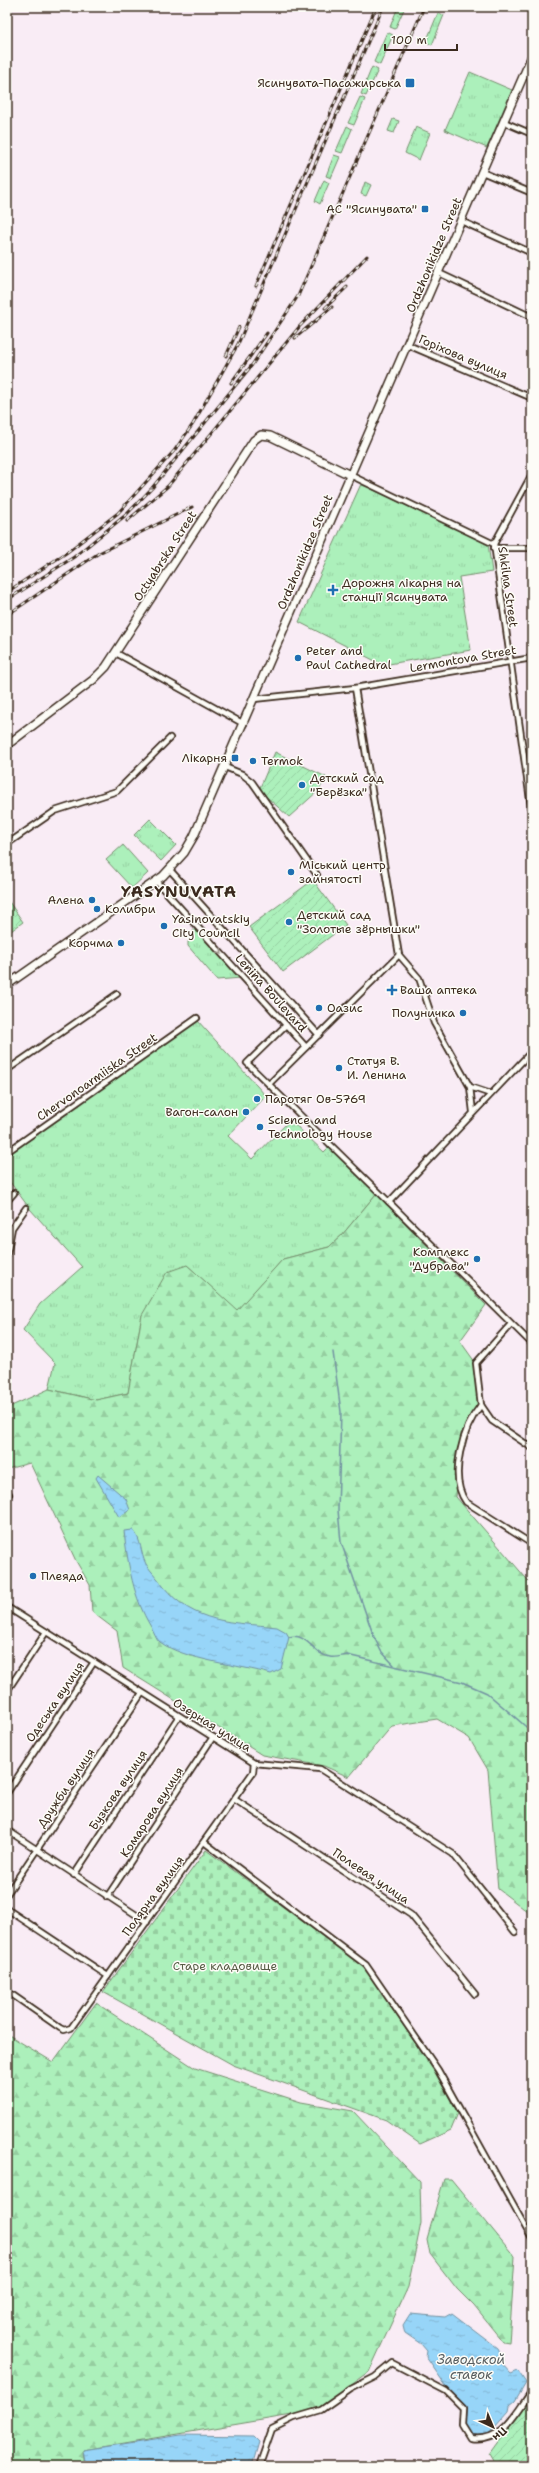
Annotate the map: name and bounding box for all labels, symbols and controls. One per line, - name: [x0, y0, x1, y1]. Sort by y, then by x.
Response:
- scale bar: [385, 26, 457, 52]
- text: 100 m: [391, 32, 427, 48]
- place label: Ясинувата-Пасажирська: [257, 75, 402, 91]
- marker: Ясинувата-Пасажирська: [404, 77, 416, 89]
- street label: Ordzhonikidze Street: [403, 195, 465, 315]
- place label: АС "Ясинувата": [326, 201, 417, 217]
- marker: АС "Ясинувата": [420, 204, 430, 214]
- street label: Горіхова вулиця: [416, 331, 510, 383]
- street label: Ordzhonikidze Street: [274, 492, 336, 612]
- street label: Octyabrska Street: [130, 508, 200, 604]
- street label: Shkilna Street: [494, 545, 522, 629]
- place label: Дорожня лікарня на станції Ясинувата: [342, 575, 462, 605]
- marker: Дорожня лікарня на станції Ясинувата: [327, 584, 339, 596]
- street label: Lermontova Street: [408, 642, 518, 676]
- place label: Peter and Paul Cathedral: [306, 643, 392, 673]
- marker: Peter and Paul Cathedral: [293, 653, 303, 663]
- place label: Лікарня: [182, 750, 227, 766]
- marker: Лікарня: [230, 753, 240, 763]
- place label: Termok: [261, 753, 303, 769]
- marker: Termok: [248, 756, 258, 766]
- place label: Детский сад "Берёзка": [310, 770, 384, 800]
- marker: Детский сад "Берёзка": [297, 780, 307, 790]
- place label: Міський центр зайнятості: [299, 857, 386, 887]
- marker: Міський центр зайнятості: [286, 867, 296, 877]
- district label: YASYNUVATA: [121, 881, 237, 902]
- place label: Алена: [47, 892, 85, 908]
- marker: Алена: [87, 895, 97, 905]
- place label: Колибри: [105, 901, 156, 917]
- marker: Колибри: [92, 904, 102, 914]
- place label: Детский сад "Золотые зёрнышки": [297, 907, 420, 937]
- place label: Yasinovatskiy City Council: [172, 911, 250, 941]
- marker: Детский сад "Золотые зёрнышки": [284, 917, 294, 927]
- marker: Yasinovatskiy City Council: [159, 921, 169, 931]
- place label: Корчма: [68, 935, 114, 951]
- marker: Корчма: [116, 938, 126, 948]
- one-way arrow: [215, 947, 222, 954]
- street label: Lenina Boulevard: [232, 950, 311, 1036]
- place label: Ваша аптека: [400, 982, 477, 998]
- marker: Ваша аптека: [387, 985, 397, 995]
- place label: Оазис: [327, 1000, 363, 1016]
- marker: Оазис: [314, 1003, 324, 1013]
- place label: Полуничка: [392, 1005, 456, 1021]
- marker: Полуничка: [458, 1008, 468, 1018]
- street label: Chervonoarmiiska Street: [34, 1029, 160, 1125]
- place label: Статуя В. И. Ленина: [347, 1053, 407, 1083]
- marker: Статуя В. И. Ленина: [334, 1063, 344, 1073]
- place label: Паротяг Ов-5769: [265, 1091, 366, 1107]
- marker: Паротяг Ов-5769: [252, 1094, 262, 1104]
- place label: Вагон-салон: [165, 1104, 238, 1120]
- marker: Вагон-салон: [241, 1107, 251, 1117]
- place label: Science and Technology House: [268, 1112, 373, 1142]
- marker: Science and Technology House: [255, 1122, 265, 1132]
- place label: Комплекс "Дубрава": [409, 1244, 469, 1274]
- marker: Комплекс "Дубрава": [472, 1254, 482, 1264]
- place label: Плеяда: [41, 1568, 84, 1584]
- marker: Плеяда: [28, 1571, 38, 1581]
- street label: Одеська вулиця: [22, 1659, 88, 1745]
- street label: Озерная улица: [170, 1695, 255, 1756]
- street label: Дружби вулиця: [33, 1745, 99, 1831]
- street label: Бузкова вулиця: [85, 1747, 151, 1833]
- street label: Комарова вулиця: [117, 1764, 187, 1860]
- street label: Полевая улица: [330, 1844, 413, 1908]
- street label: Полярна вулиця: [118, 1853, 188, 1939]
- park label: Старе кладовище: [173, 1958, 278, 1974]
- water label: Заводской ставок: [437, 2351, 505, 2383]
- north arrow: [473, 2407, 513, 2447]
- text: Пн: [489, 2423, 510, 2444]

